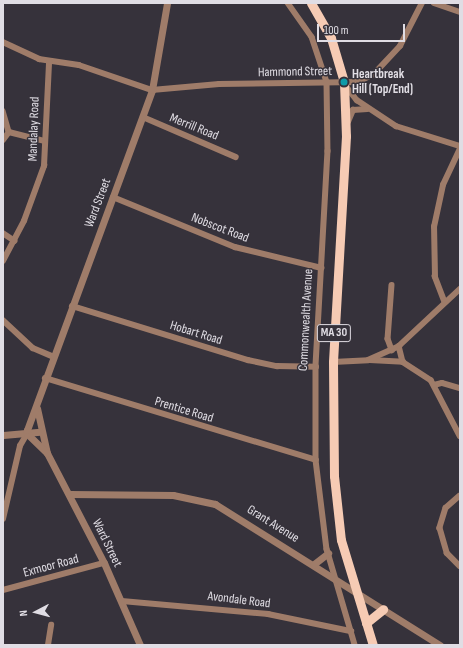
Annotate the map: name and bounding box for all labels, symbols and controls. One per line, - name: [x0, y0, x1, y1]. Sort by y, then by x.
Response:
- scale bar: [319, 16, 407, 42]
- text: 100 m: [324, 23, 349, 38]
- street label: Hammond Street: [258, 64, 332, 80]
- place label: Heartbreak Hill (Top/End): [352, 67, 413, 98]
- marker: Heartbreak Hill (Top/End): [339, 77, 349, 87]
- street label: Mandalay Road: [25, 96, 43, 162]
- street label: Merrill Road: [167, 110, 221, 144]
- street label: Ward Street: [81, 176, 115, 230]
- street label: Nobscot Road: [189, 210, 251, 246]
- street label: Commonwealth Avenue: [296, 268, 316, 372]
- street label: Hobart Road: [168, 318, 224, 348]
- road number: MA 30: [316, 323, 352, 343]
- street label: Prentice Road: [153, 394, 215, 426]
- street label: Grant Avenue: [244, 502, 302, 546]
- street label: Ward Street: [89, 516, 125, 570]
- street label: Exmoor Road: [22, 551, 80, 581]
- street label: Avondale Road: [207, 588, 271, 612]
- north arrow: [16, 592, 56, 632]
- text: N: [17, 610, 30, 617]

